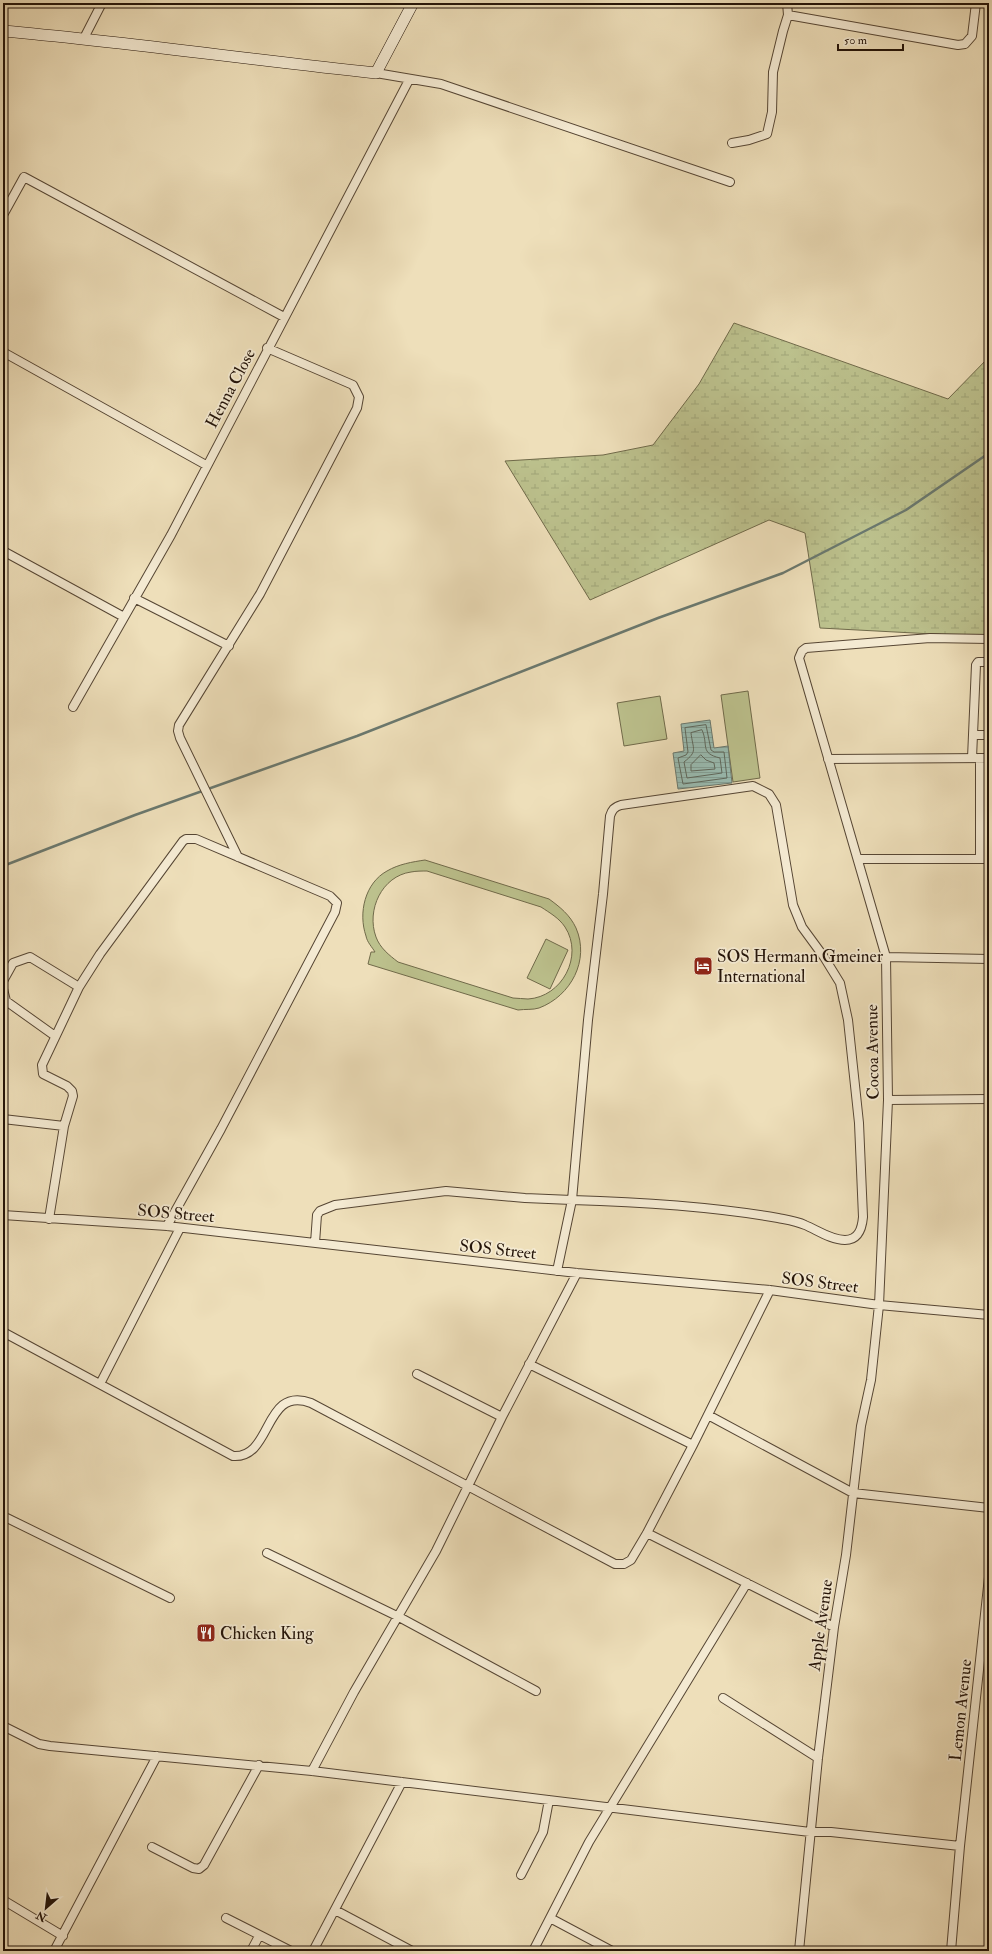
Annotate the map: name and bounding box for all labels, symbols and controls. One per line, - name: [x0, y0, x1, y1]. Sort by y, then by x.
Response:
- scale bar: [838, 26, 903, 52]
- text: 50 m: [844, 33, 868, 48]
- street label: Henna Close: [201, 345, 260, 431]
- place label: SOS Hermann Gmeiner International: [717, 946, 884, 987]
- hotel icon: SOS Hermann Gmeiner International: [692, 955, 714, 977]
- street label: Cocoa Avenue: [861, 1004, 884, 1100]
- street label: SOS Street: [137, 1200, 216, 1227]
- street label: SOS Street: [458, 1235, 538, 1264]
- street label: SOS Street: [780, 1267, 860, 1298]
- street label: Apple Avenue: [804, 1578, 838, 1673]
- restaurant icon: Chicken King: [195, 1622, 217, 1644]
- place label: Chicken King: [220, 1623, 314, 1644]
- street label: Lemon Avenue: [945, 1658, 976, 1762]
- north arrow: [26, 1888, 66, 1928]
- text: N: [33, 1908, 50, 1925]

